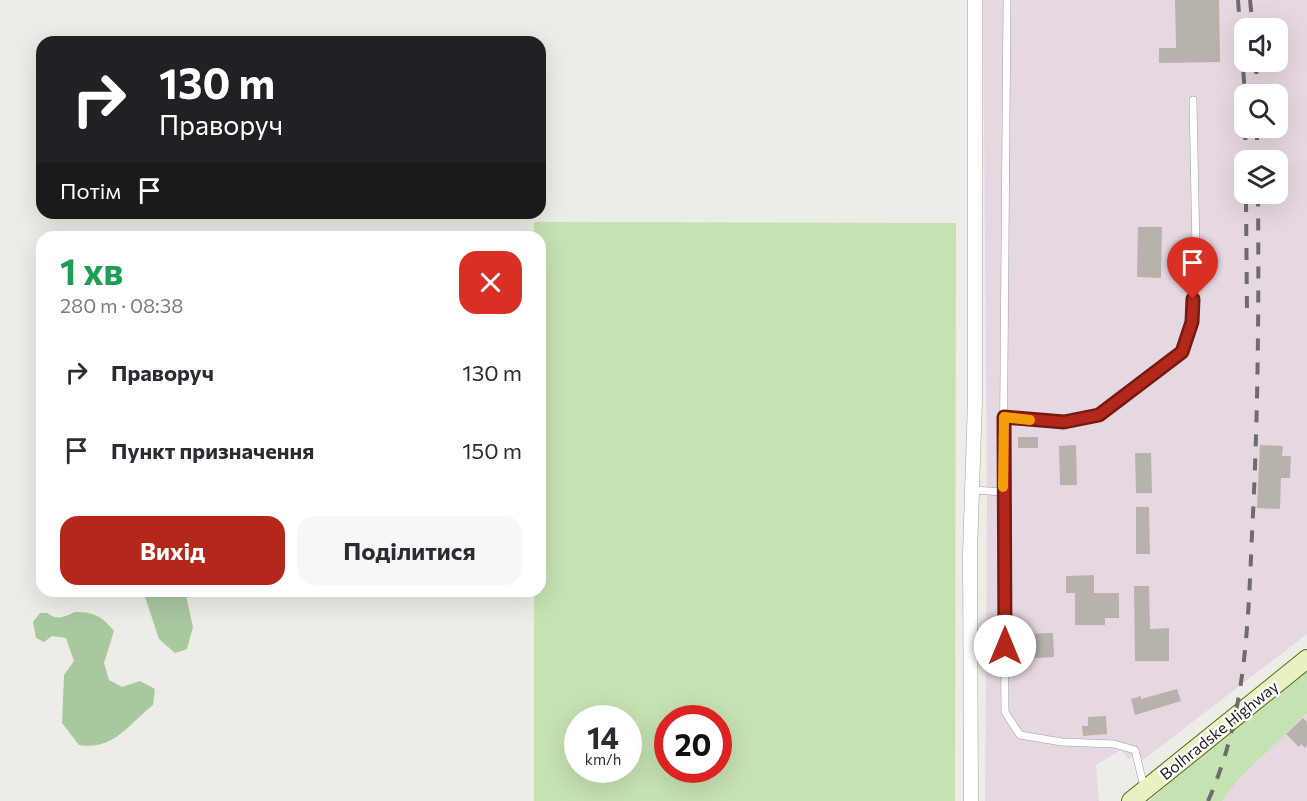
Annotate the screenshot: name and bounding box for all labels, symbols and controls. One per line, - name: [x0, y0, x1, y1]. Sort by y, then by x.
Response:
- map controls: [1234, 18, 1288, 204]
- button: sound: [1234, 18, 1288, 72]
- text: 130 m: [159, 56, 275, 108]
- icon: right: [60, 60, 138, 138]
- button: search: [1234, 84, 1288, 138]
- text: Праворуч: [159, 108, 283, 141]
- button: layers: [1234, 150, 1288, 204]
- icon: arrive: [133, 174, 166, 207]
- text: Потім: [60, 177, 121, 204]
- pin: [1167, 237, 1218, 299]
- icon: arrive: [1176, 246, 1209, 279]
- text: 1 хв: [60, 248, 123, 292]
- button: close: [459, 251, 522, 314]
- text: 280 m · 08:38: [60, 293, 183, 317]
- icon: right: [60, 356, 93, 389]
- text: Праворуч: [111, 359, 214, 386]
- text: 130 m: [462, 359, 522, 386]
- icon: arrive: [60, 434, 93, 467]
- text: Пункт призначення: [111, 437, 314, 464]
- text: 150 m: [462, 437, 522, 464]
- button: Вихід: [60, 516, 285, 585]
- button: Поділитися: [297, 516, 522, 585]
- position arrow: [973, 614, 1037, 678]
- street label: Bolhradske Highway: [1156, 676, 1282, 783]
- speed limit sign: 20: [654, 705, 732, 783]
- text: 14: [587, 718, 619, 755]
- text: km/h: [585, 750, 621, 768]

